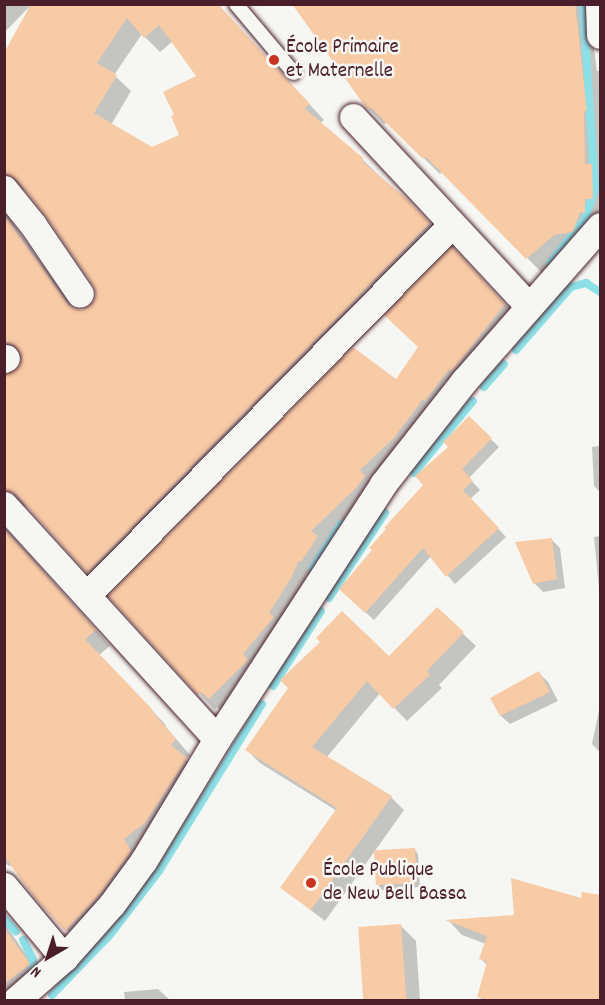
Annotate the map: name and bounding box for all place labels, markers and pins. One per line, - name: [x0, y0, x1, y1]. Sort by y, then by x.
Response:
- place label: École Primaire et Maternelle: [286, 35, 399, 85]
- marker: École Primaire et Maternelle: [267, 53, 281, 67]
- place label: École Publique de New Bell Bassa: [323, 858, 466, 908]
- marker: École Publique de New Bell Bassa: [304, 876, 318, 890]

